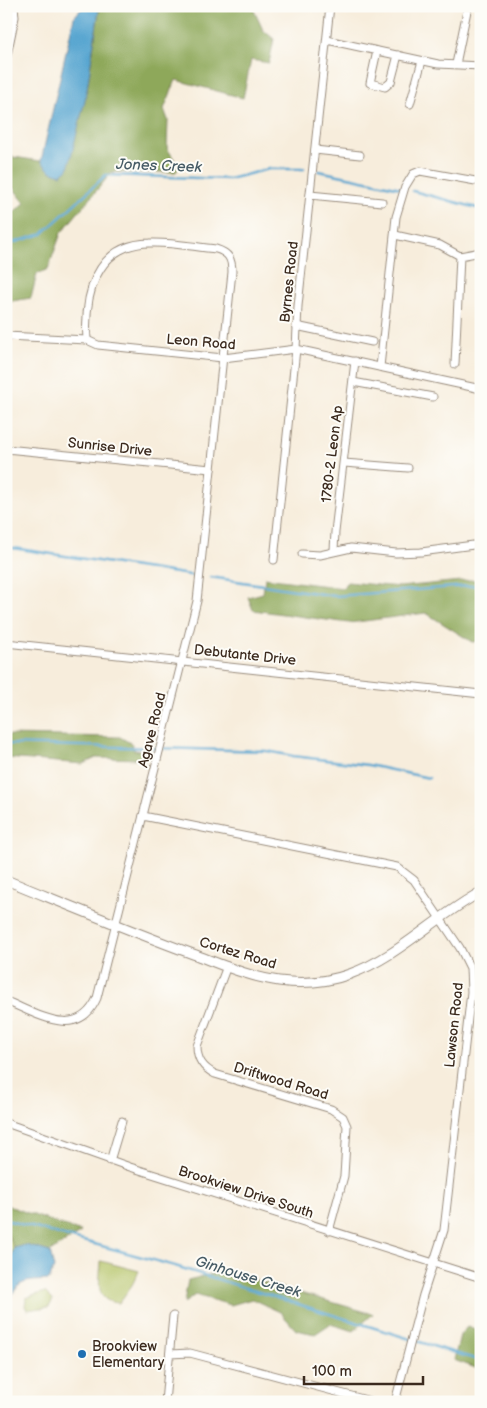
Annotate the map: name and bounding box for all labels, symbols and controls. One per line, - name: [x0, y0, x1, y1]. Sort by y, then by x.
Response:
- water label: Jones Creek: [115, 155, 203, 177]
- street label: Byrnes Road: [276, 240, 302, 324]
- street label: Leon Road: [166, 331, 236, 353]
- street label: 1780-2 Leon Ap: [318, 404, 346, 504]
- street label: Sunrise Drive: [67, 434, 153, 460]
- street label: Debutante Drive: [193, 641, 297, 669]
- street label: Agave Road: [134, 691, 170, 769]
- street label: Cortez Road: [197, 933, 279, 973]
- street label: Lawson Road: [441, 982, 467, 1068]
- street label: Driftwood Road: [232, 1059, 330, 1103]
- street label: Brookview Drive South: [176, 1162, 316, 1222]
- water label: Ginhouse Creek: [193, 1252, 304, 1302]
- place label: Brookview Elementary: [92, 1338, 165, 1371]
- marker: Brookview Elementary: [76, 1348, 88, 1360]
- scale bar: [304, 1353, 423, 1385]
- text: 100 m: [312, 1362, 352, 1381]

